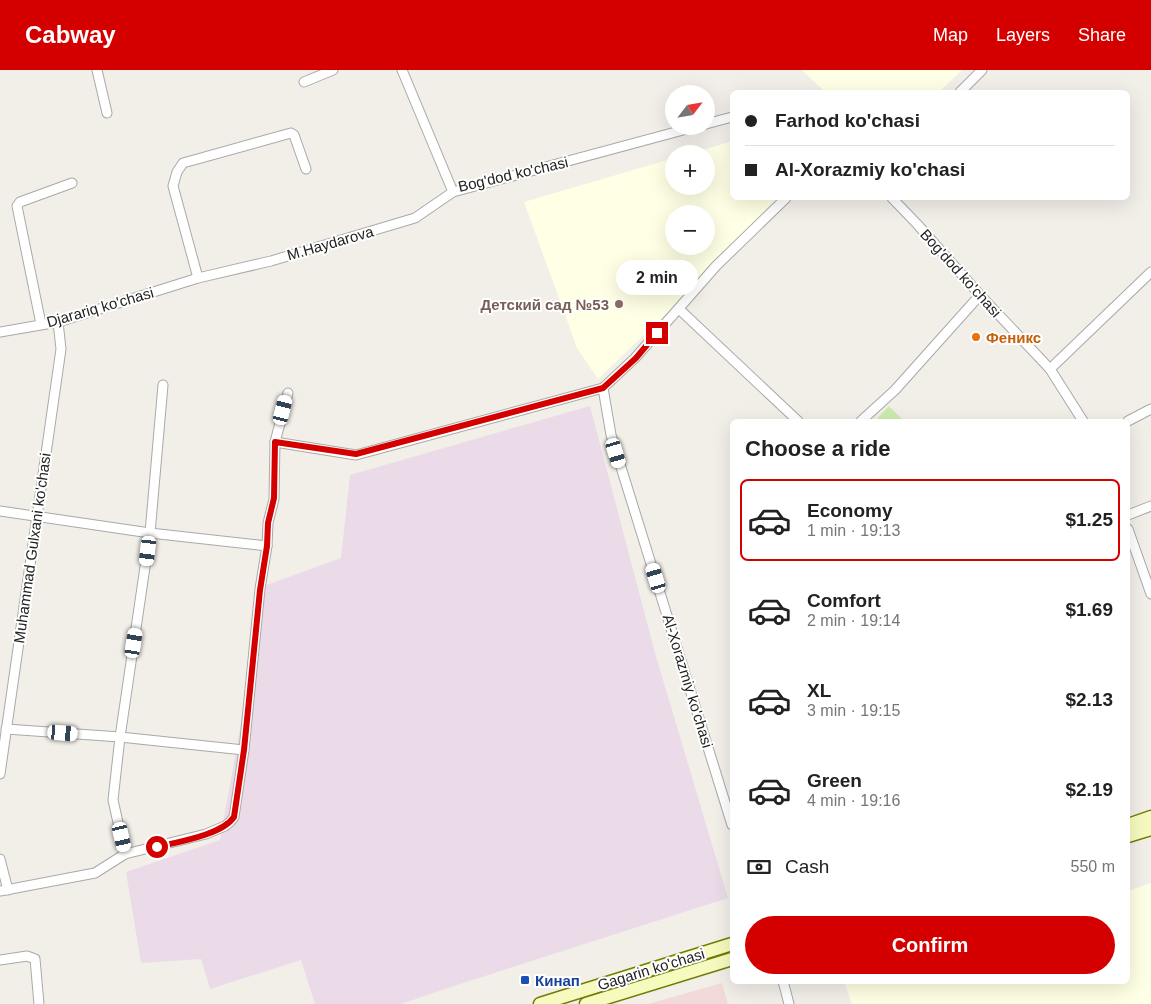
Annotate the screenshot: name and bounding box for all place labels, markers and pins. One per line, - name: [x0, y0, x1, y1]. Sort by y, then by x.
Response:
- place label: Детский сад №53: [480, 296, 609, 313]
- marker: Детский сад №53: [613, 298, 625, 310]
- place label: Феникс: [986, 329, 1041, 346]
- marker: Феникс: [970, 331, 982, 343]
- place label: Кинап: [535, 972, 580, 989]
- marker: Кинап: [519, 974, 531, 986]

